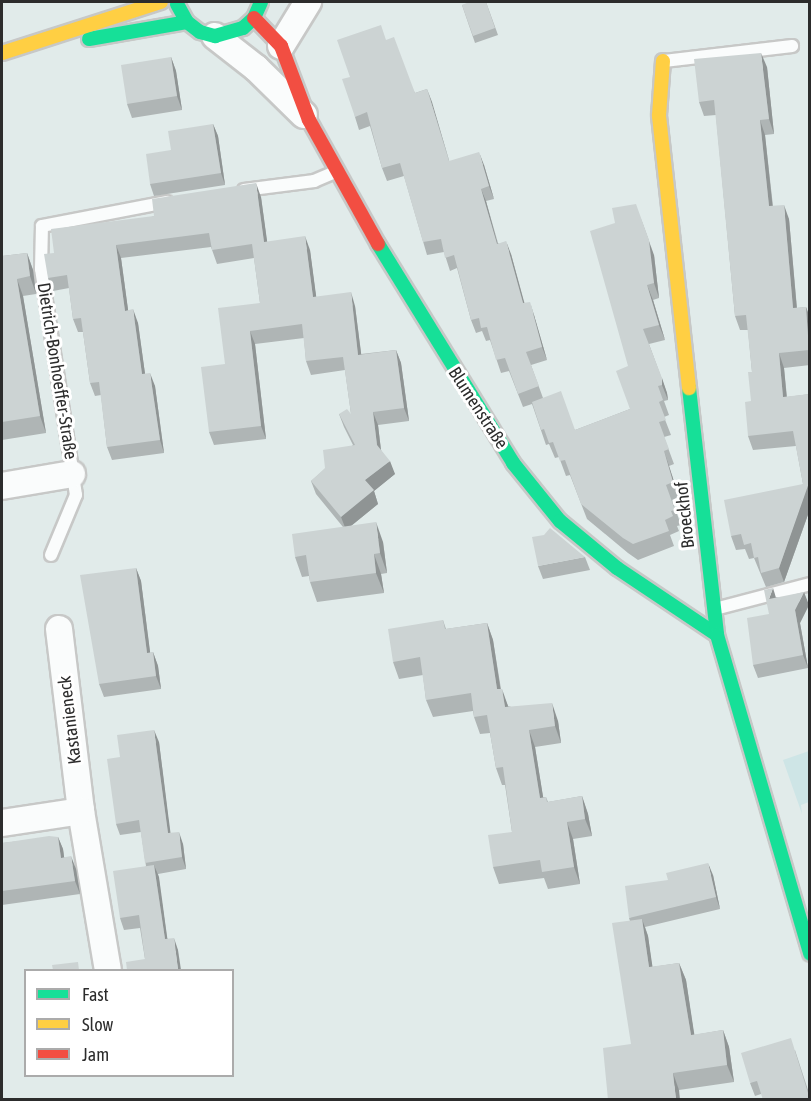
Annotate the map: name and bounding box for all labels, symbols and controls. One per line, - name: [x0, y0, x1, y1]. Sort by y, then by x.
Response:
- street label: Dietrich-Bonhoeffer-Straße: [32, 281, 82, 461]
- street label: Blumenstraße: [444, 363, 512, 453]
- street label: Broeckhof: [671, 480, 699, 550]
- street label: Kastanieneck: [54, 674, 86, 766]
- legend: [24, 969, 234, 1077]
- text: Fast: [82, 984, 109, 1005]
- text: Slow: [82, 1014, 113, 1035]
- text: Jam: [82, 1044, 109, 1065]

